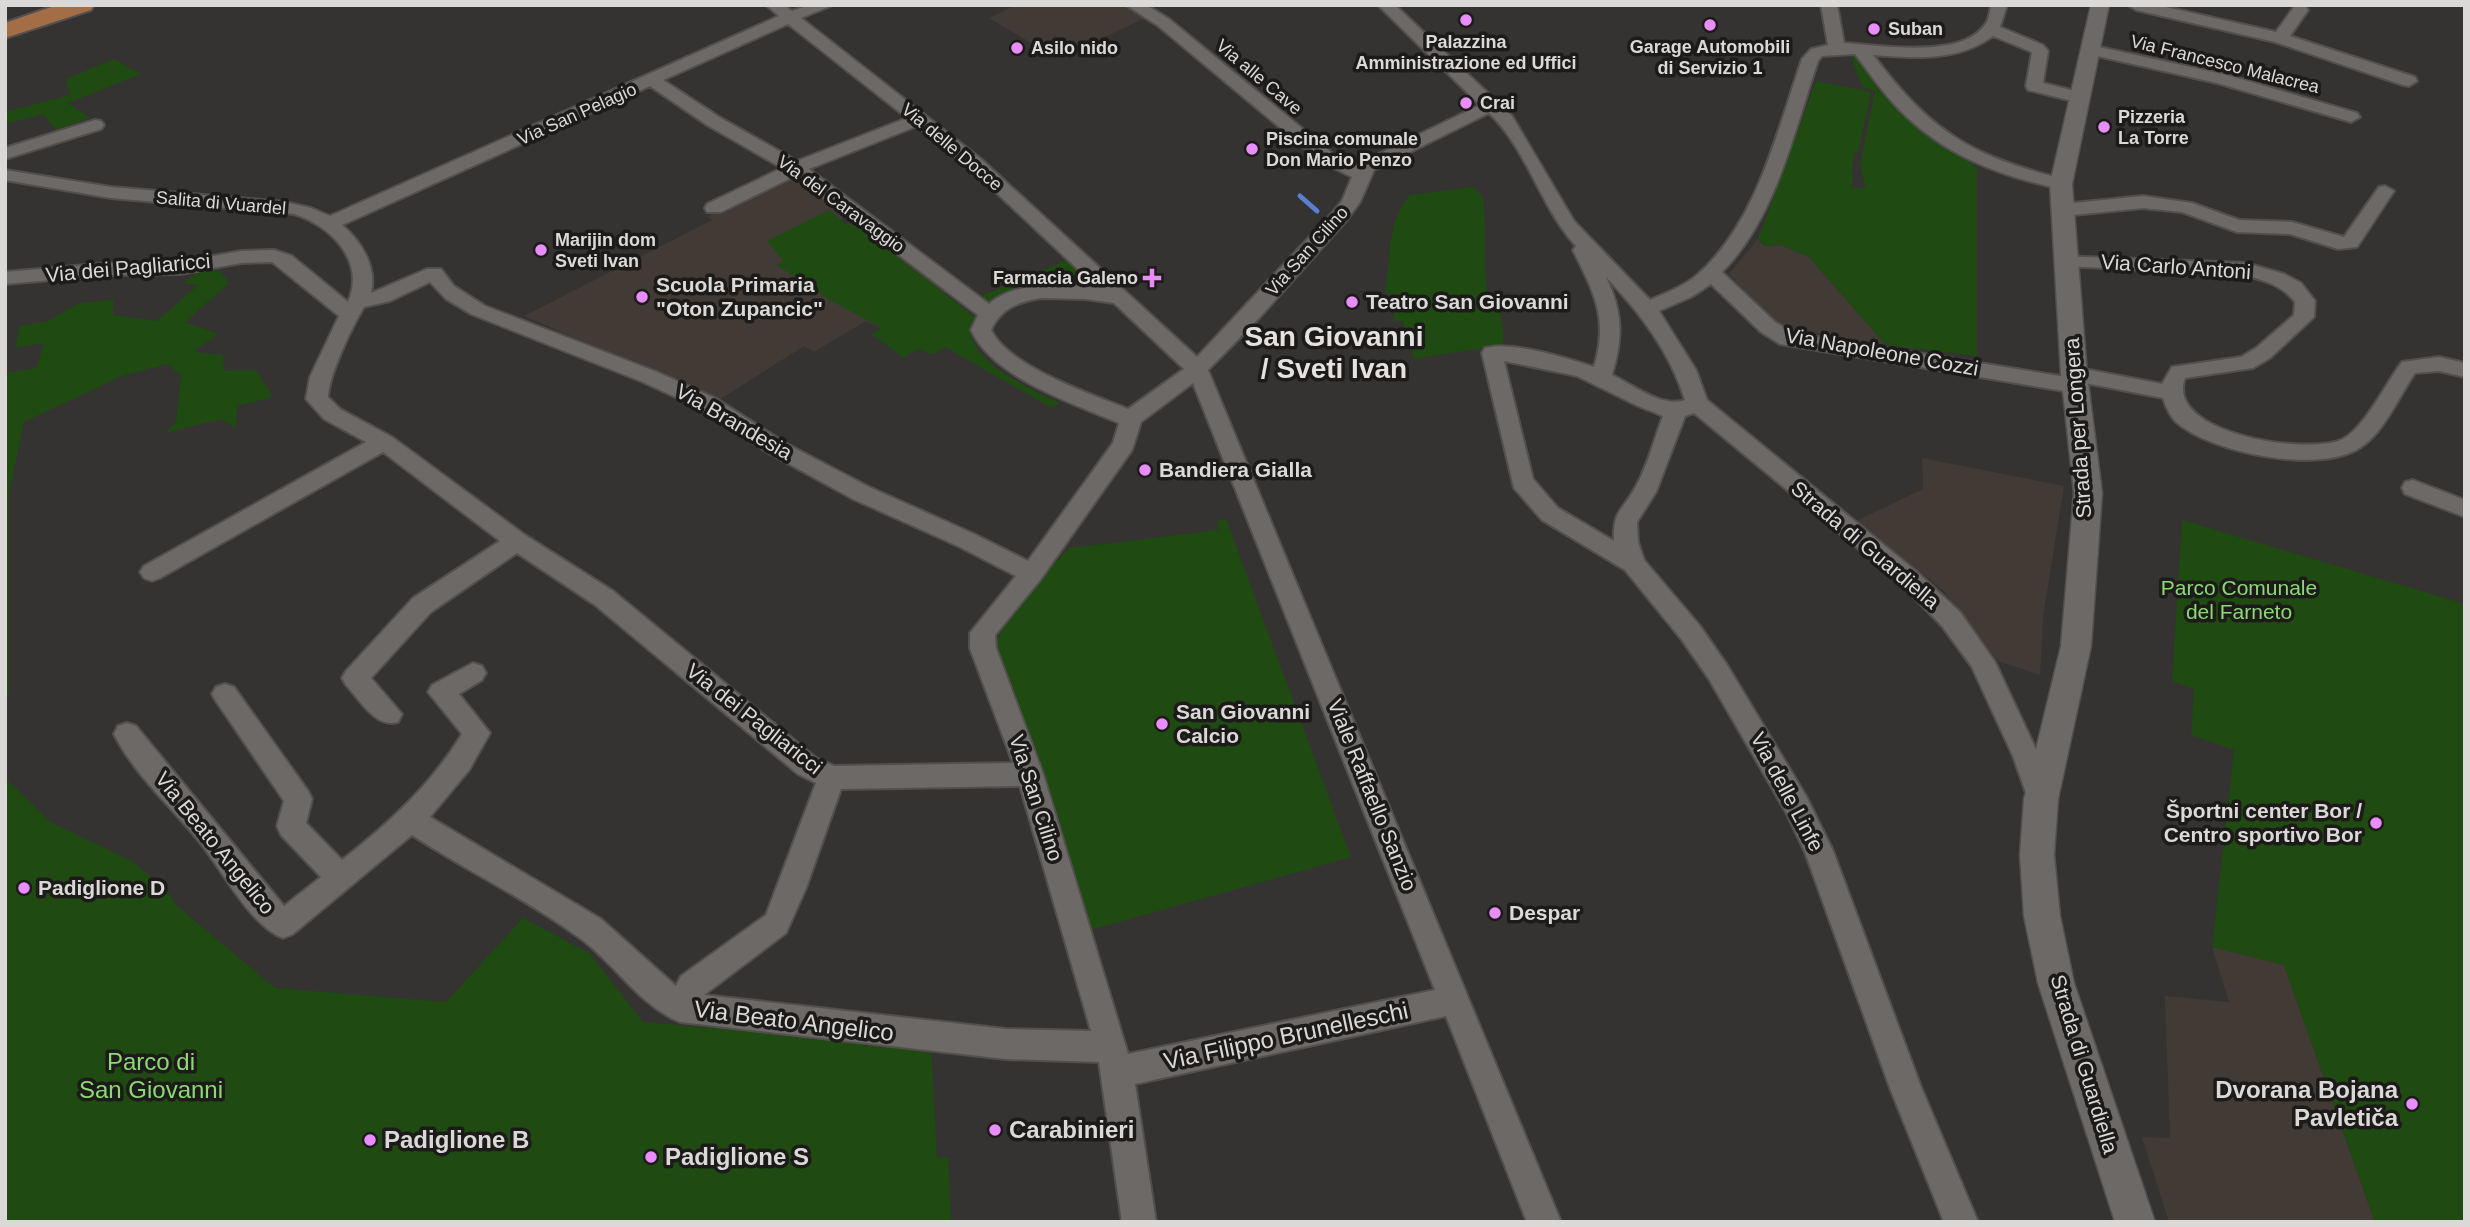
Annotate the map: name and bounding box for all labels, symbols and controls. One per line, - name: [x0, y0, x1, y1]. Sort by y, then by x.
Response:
- marker: Palazzina Amministrazione ed Uffici: [1458, 12, 1474, 28]
- marker: Garage Automobili di Servizio 1: [1702, 17, 1718, 33]
- place label: Suban: [1888, 19, 1943, 39]
- marker: Suban: [1866, 21, 1882, 37]
- street label: Via Francesco Malacrea: [2129, 31, 2322, 97]
- place label: Palazzina Amministrazione ed Uffici: [1355, 32, 1577, 73]
- street label: Via alle Cave: [1212, 35, 1306, 119]
- place label: Garage Automobili di Servizio 1: [1630, 37, 1790, 78]
- place label: Asilo nido: [1031, 38, 1118, 58]
- marker: Asilo nido: [1009, 40, 1025, 56]
- street label: Via San Pelagio: [515, 79, 639, 149]
- place label: Crai: [1480, 93, 1515, 113]
- marker: Crai: [1458, 95, 1474, 111]
- street label: Via delle Docce: [898, 99, 1006, 195]
- place label: Pizzeria La Torre: [2118, 107, 2189, 148]
- marker: Pizzeria La Torre: [2096, 119, 2112, 135]
- place label: Piscina comunale Don Mario Penzo: [1266, 129, 1418, 170]
- marker: Piscina comunale Don Mario Penzo: [1244, 141, 1260, 157]
- street label: Via del Caravaggio: [774, 151, 908, 257]
- street label: Salita di Vuardel: [155, 187, 287, 219]
- street label: Via San Cilino: [1262, 202, 1352, 300]
- place label: Marijin dom Sveti Ivan: [555, 230, 656, 271]
- marker: Marijin dom Sveti Ivan: [533, 242, 549, 258]
- street label: Via dei Pagliaricci: [45, 249, 211, 286]
- street label: Via Carlo Antoni: [2100, 250, 2252, 283]
- place label: Farmacia Galeno: [993, 268, 1138, 288]
- marker: Farmacia Galeno: [1144, 270, 1160, 286]
- place label: Scuola Primaria "Oton Zupancic": [656, 273, 823, 320]
- marker: Scuola Primaria "Oton Zupancic": [634, 289, 650, 305]
- place label: Teatro San Giovanni: [1366, 290, 1569, 313]
- marker: Teatro San Giovanni: [1344, 294, 1360, 310]
- district label: San Giovanni / Sveti Ivan: [1245, 321, 1423, 384]
- street label: Via Napoleone Cozzi: [1784, 323, 1980, 380]
- street label: Strada per Longera: [2060, 337, 2095, 519]
- street label: Via Brandesia: [672, 379, 797, 464]
- place label: Bandiera Gialla: [1159, 458, 1312, 481]
- marker: Bandiera Gialla: [1137, 462, 1153, 478]
- street label: Strada di Guardiella: [1787, 476, 1944, 613]
- park label: Parco Comunale del Farneto: [2161, 576, 2317, 623]
- street label: Via dei Pagliaricci: [682, 659, 827, 779]
- street label: Viale Raffaello Sanzio: [1323, 696, 1421, 894]
- place label: San Giovanni Calcio: [1176, 700, 1310, 747]
- marker: San Giovanni Calcio: [1154, 716, 1170, 732]
- street label: Via delle Linfe: [1746, 728, 1828, 855]
- street label: Via San Cilino: [1005, 732, 1068, 864]
- street label: Via Beato Angelico: [151, 767, 280, 918]
- place label: Športni center Bor / Centro sportivo Bor: [2164, 799, 2362, 846]
- marker: Športni center Bor / Centro sportivo Bor: [2368, 815, 2384, 831]
- place label: Padiglione D: [38, 876, 165, 899]
- marker: Padiglione D: [16, 880, 32, 896]
- place label: Despar: [1509, 901, 1580, 924]
- marker: Despar: [1487, 905, 1503, 921]
- street label: Strada di Guardiella: [2046, 972, 2123, 1156]
- street label: Via Beato Angelico: [693, 995, 895, 1046]
- street label: Via Filippo Brunelleschi: [1161, 996, 1410, 1075]
- park label: Parco di San Giovanni: [79, 1048, 223, 1103]
- place label: Dvorana Bojana Pavletiča: [2215, 1076, 2399, 1131]
- marker: Dvorana Bojana Pavletiča: [2404, 1096, 2420, 1112]
- place label: Carabinieri: [1009, 1116, 1134, 1143]
- marker: Carabinieri: [987, 1122, 1003, 1138]
- place label: Padiglione B: [384, 1126, 529, 1153]
- marker: Padiglione B: [362, 1132, 378, 1148]
- place label: Padiglione S: [665, 1143, 809, 1170]
- marker: Padiglione S: [643, 1149, 659, 1165]

